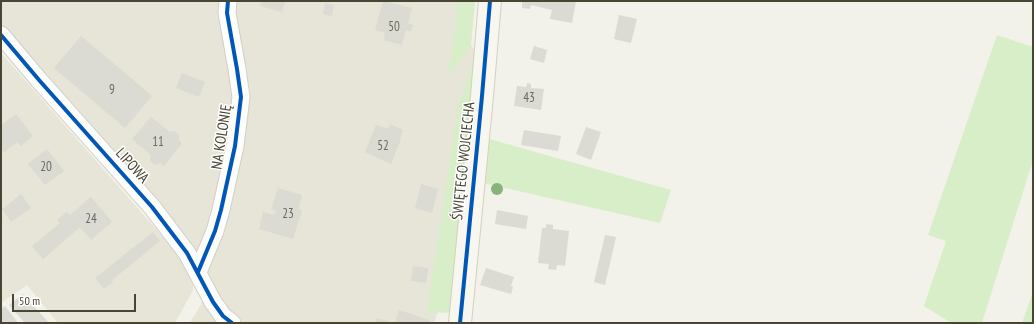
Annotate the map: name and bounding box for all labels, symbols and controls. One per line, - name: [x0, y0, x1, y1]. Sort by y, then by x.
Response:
- house number: 50: [388, 19, 400, 35]
- house number: 9: [109, 82, 115, 98]
- house number: 43: [523, 90, 535, 106]
- street label: ŚWIĘTEGO WOJCIECHA: [449, 101, 479, 221]
- street label: NA KOLONIĘ: [208, 103, 236, 171]
- house number: 11: [152, 134, 164, 150]
- house number: 52: [377, 138, 389, 154]
- street label: LIPOWA: [112, 145, 152, 187]
- house number: 20: [40, 159, 52, 175]
- house number: 23: [282, 206, 294, 222]
- house number: 24: [85, 211, 97, 227]
- scale bar: [14, 286, 138, 312]
- text: 50 m: [19, 293, 40, 308]

